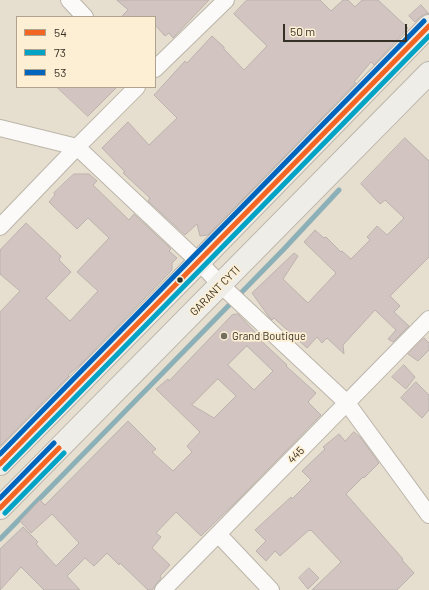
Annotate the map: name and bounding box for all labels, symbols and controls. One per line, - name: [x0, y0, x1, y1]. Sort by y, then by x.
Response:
- legend: [16, 16, 156, 88]
- scale bar: [285, 16, 409, 42]
- text: 50 m: [290, 24, 315, 38]
- text: 54: [54, 25, 67, 39]
- text: 73: [54, 45, 66, 59]
- text: 53: [54, 65, 66, 79]
- street label: GARANT CYTI: [187, 263, 243, 319]
- unlabelled marker: [175, 275, 185, 285]
- place label: Grand Boutique: [232, 329, 306, 343]
- marker: Grand Boutique: [219, 331, 229, 341]
- street label: 445: [285, 444, 307, 466]

